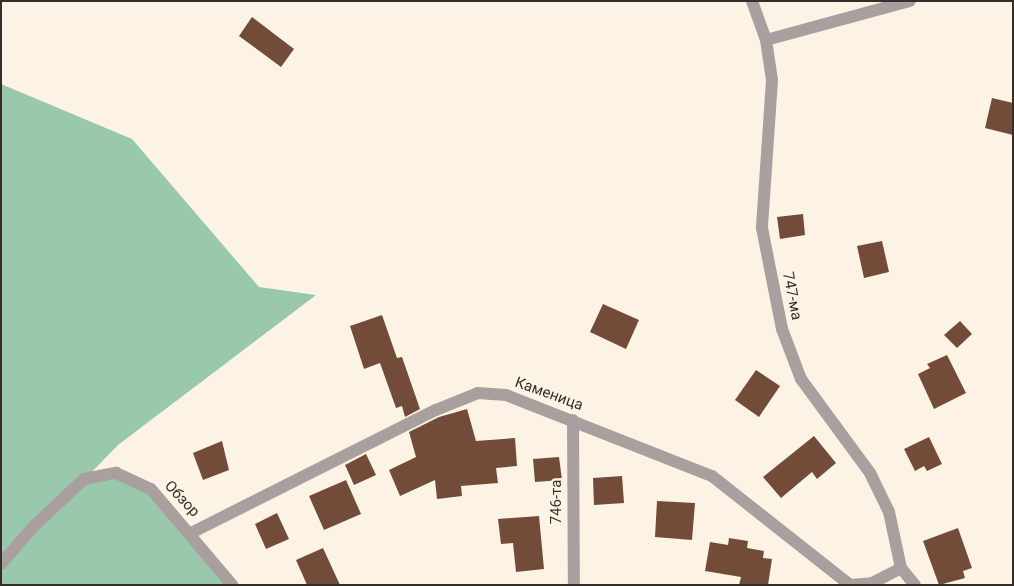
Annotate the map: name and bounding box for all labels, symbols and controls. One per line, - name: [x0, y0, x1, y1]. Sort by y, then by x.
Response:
- street label: 747-ма: [779, 270, 805, 322]
- street label: Каменица: [512, 373, 586, 415]
- street label: Обзор: [161, 477, 203, 521]
- street label: 746-та: [548, 480, 566, 524]

